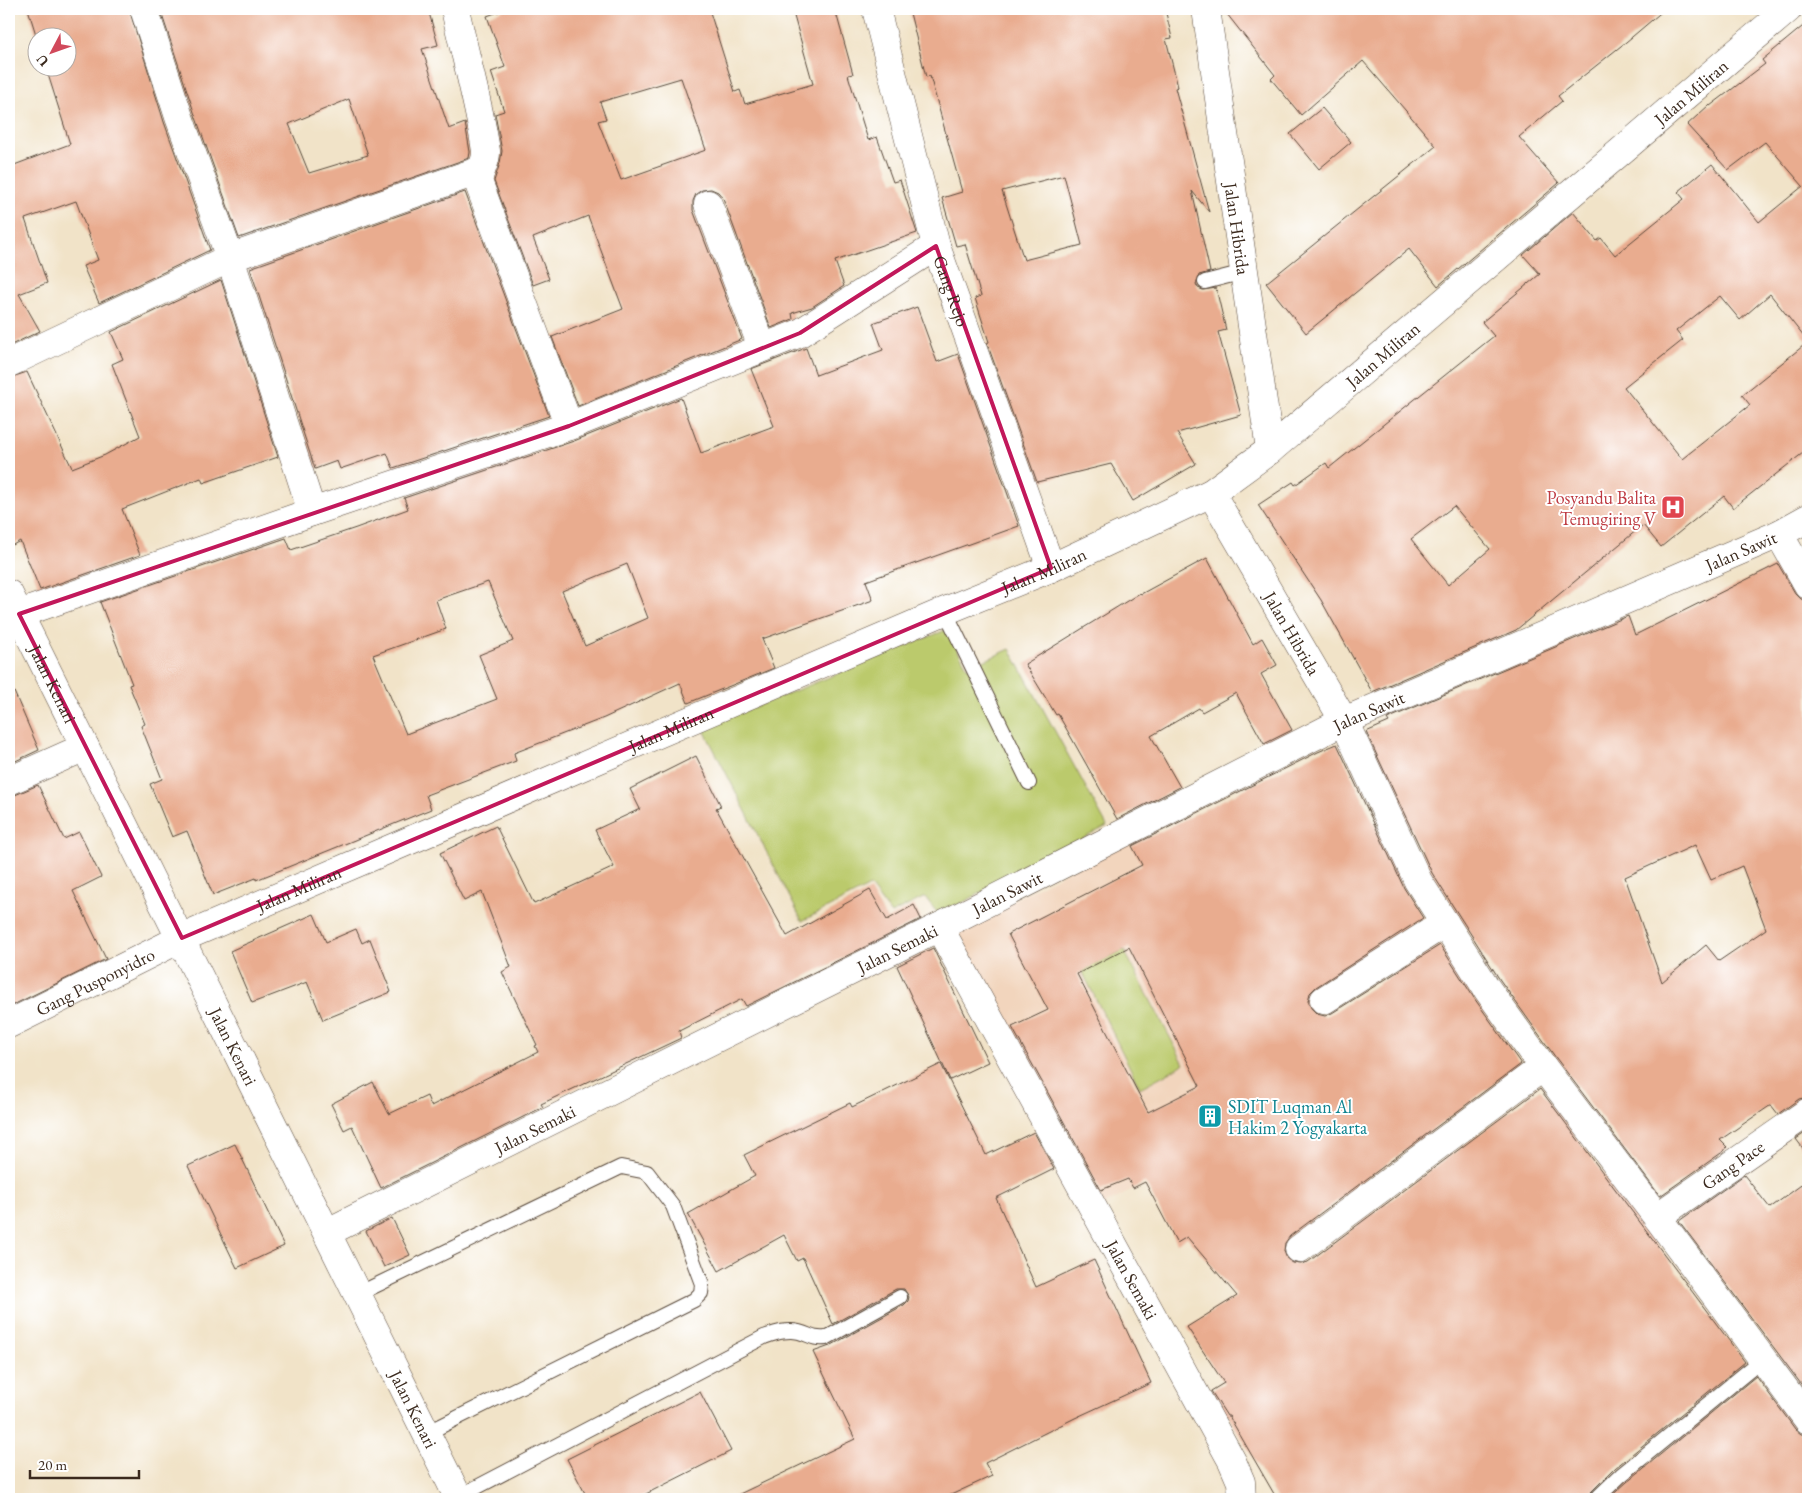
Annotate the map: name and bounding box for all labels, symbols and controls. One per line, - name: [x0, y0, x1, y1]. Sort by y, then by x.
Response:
- north arrow: [28, 28, 78, 78]
- text: U: [32, 50, 52, 70]
- street label: Jalan Miliran: [1647, 54, 1733, 131]
- street label: Jalan Hibrida: [1220, 179, 1256, 277]
- street label: Gang Rejo: [929, 252, 975, 330]
- street label: Jalan Miliran: [1339, 316, 1424, 394]
- place label: Posyandu Balita Temugiring V: [1547, 486, 1657, 530]
- hospital icon: Posyandu Balita Temugiring V: [1660, 494, 1686, 520]
- street label: Jalan Sawit: [1700, 525, 1780, 577]
- street label: Jalan Miliran: [996, 542, 1090, 599]
- street label: Jalan Hibrida: [1258, 585, 1326, 680]
- street label: Jalan Kenari: [24, 639, 83, 727]
- street label: Jalan Sawit: [1327, 685, 1408, 737]
- street label: Jalan Miliran: [623, 700, 717, 758]
- street label: Jalan Miliran: [251, 860, 345, 917]
- street label: Jalan Sawit: [966, 865, 1046, 921]
- street label: Jalan Semaki: [851, 918, 942, 979]
- street label: Gang Pusponyidro: [32, 942, 158, 1020]
- street label: Jalan Kenari: [204, 1001, 263, 1090]
- place label: SDIT Luqman Al Hakim 2 Yogyakarta: [1228, 1095, 1368, 1139]
- street label: Jalan Semaki: [489, 1099, 579, 1160]
- building icon: SDIT Luqman Al Hakim 2 Yogyakarta: [1197, 1103, 1223, 1129]
- street label: Gang Pace: [1697, 1135, 1768, 1194]
- street label: Jalan Semaki: [1100, 1234, 1164, 1324]
- street label: Jalan Kenari: [384, 1364, 444, 1452]
- scale bar: [30, 1448, 139, 1480]
- text: 20 m: [38, 1455, 67, 1474]

